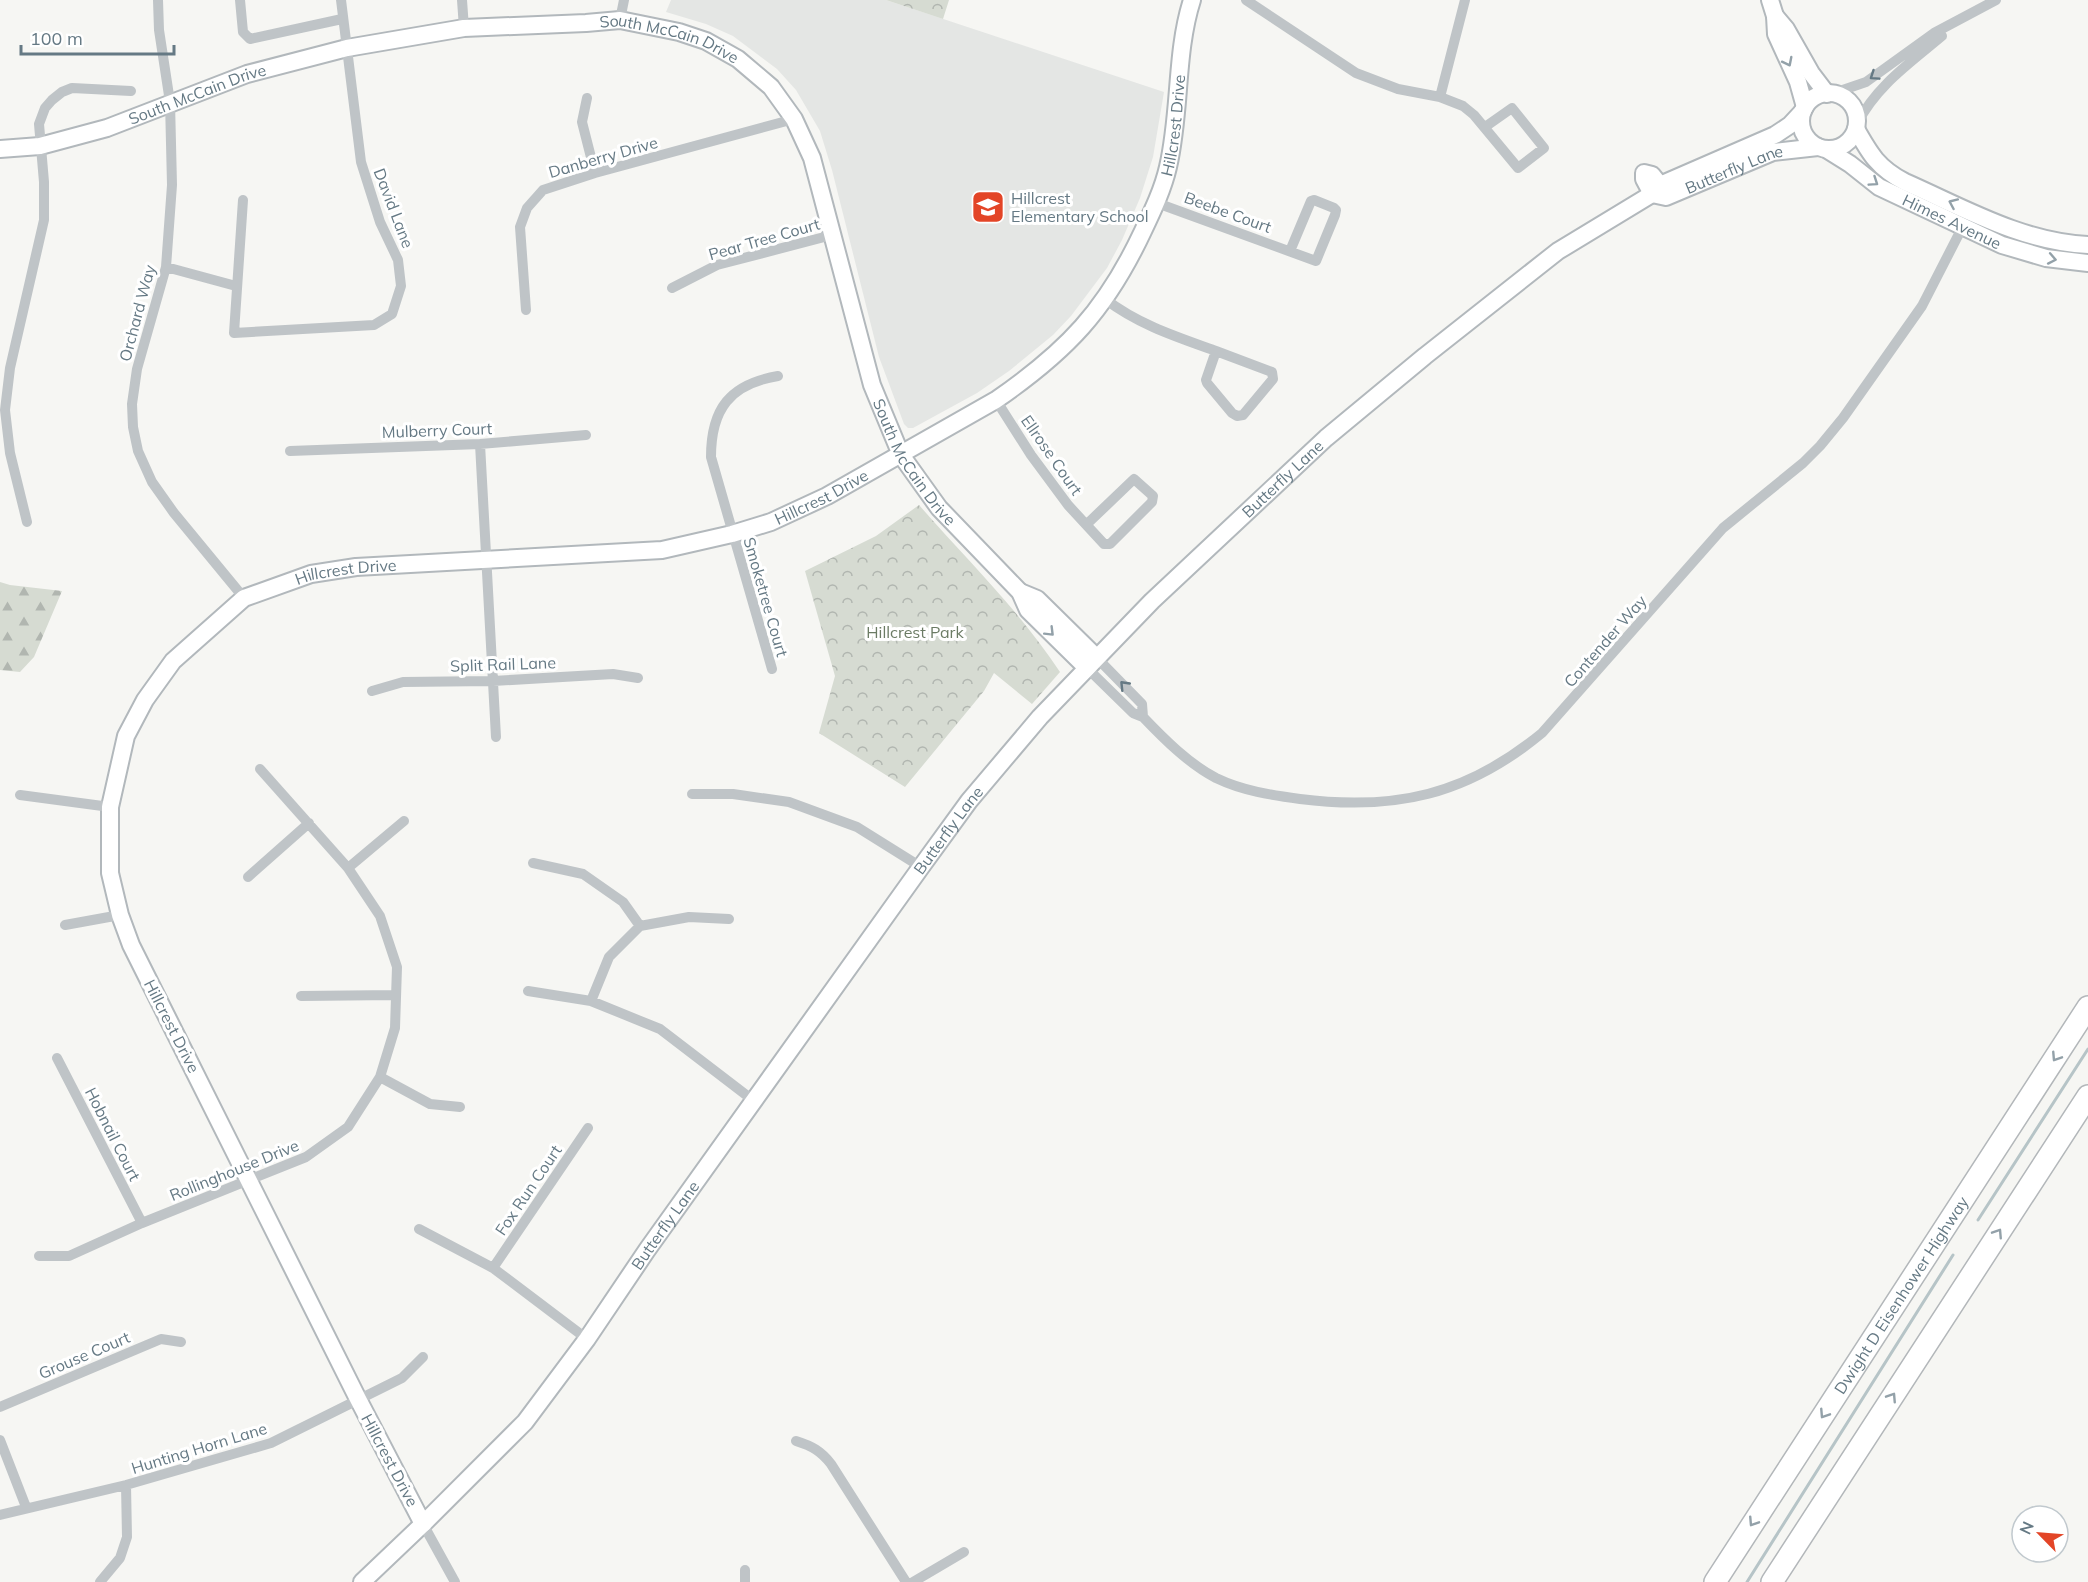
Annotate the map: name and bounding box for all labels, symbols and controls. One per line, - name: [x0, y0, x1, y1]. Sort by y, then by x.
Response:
- street label: South McCain Drive: [599, 10, 743, 68]
- scale bar: [21, 18, 174, 56]
- text: 100 m: [30, 27, 83, 50]
- one-way arrow: [1781, 55, 1792, 66]
- street label: South McCain Drive: [126, 59, 268, 129]
- one-way arrow: [1869, 69, 1880, 80]
- street label: Hillcrest Drive: [1156, 74, 1189, 178]
- street label: Danberry Drive: [546, 132, 660, 182]
- street label: Butterfly Lane: [1682, 141, 1784, 198]
- street label: David Lane: [370, 165, 418, 251]
- one-way arrow: [1867, 175, 1878, 186]
- street label: Beebe Court: [1182, 187, 1275, 237]
- place label: Hillcrest Elementary School: [1011, 188, 1149, 226]
- school or university icon: Hillcrest Elementary School: [970, 189, 1006, 225]
- street label: Himes Avenue: [1899, 190, 2005, 253]
- one-way arrow: [1949, 198, 1960, 210]
- street label: Pear Tree Court: [706, 213, 822, 264]
- one-way arrow: [2047, 252, 2057, 265]
- street label: Orchard Way: [114, 262, 160, 364]
- street label: South McCain Drive: [869, 396, 960, 529]
- street label: Ellrose Court: [1017, 411, 1087, 499]
- street label: Mulberry Court: [381, 418, 493, 442]
- street label: Butterfly Lane: [1238, 436, 1327, 522]
- street label: Hillcrest Drive: [771, 465, 872, 529]
- street label: Smoketree Court: [739, 535, 793, 659]
- street label: Hillcrest Drive: [292, 555, 397, 589]
- street label: Contender Way: [1560, 590, 1651, 691]
- park label: Hillcrest Park: [866, 622, 964, 642]
- one-way arrow: [1044, 625, 1054, 636]
- street label: Split Rail Lane: [450, 652, 556, 676]
- one-way arrow: [1120, 681, 1131, 691]
- street label: Butterfly Lane: [909, 782, 987, 878]
- street label: Hillcrest Drive: [140, 976, 204, 1076]
- one-way arrow: [2052, 1050, 2063, 1061]
- street label: Hobnail Court: [81, 1084, 145, 1184]
- street label: Rollinghouse Drive: [166, 1135, 302, 1205]
- street label: Fox Run Court: [490, 1141, 566, 1239]
- street label: Butterfly Lane: [627, 1177, 703, 1273]
- street label: Dwight D Eisenhower Highway: [1830, 1192, 1973, 1398]
- one-way arrow: [1991, 1229, 2002, 1240]
- street label: Grouse Court: [35, 1327, 133, 1383]
- one-way arrow: [1885, 1393, 1896, 1404]
- one-way arrow: [1820, 1407, 1831, 1418]
- street label: Hillcrest Drive: [357, 1410, 423, 1510]
- street label: Hunting Horn Lane: [129, 1418, 269, 1478]
- north arrow: [2010, 1504, 2070, 1564]
- one-way arrow: [1749, 1516, 1761, 1526]
- text: N: [2015, 1518, 2038, 1537]

